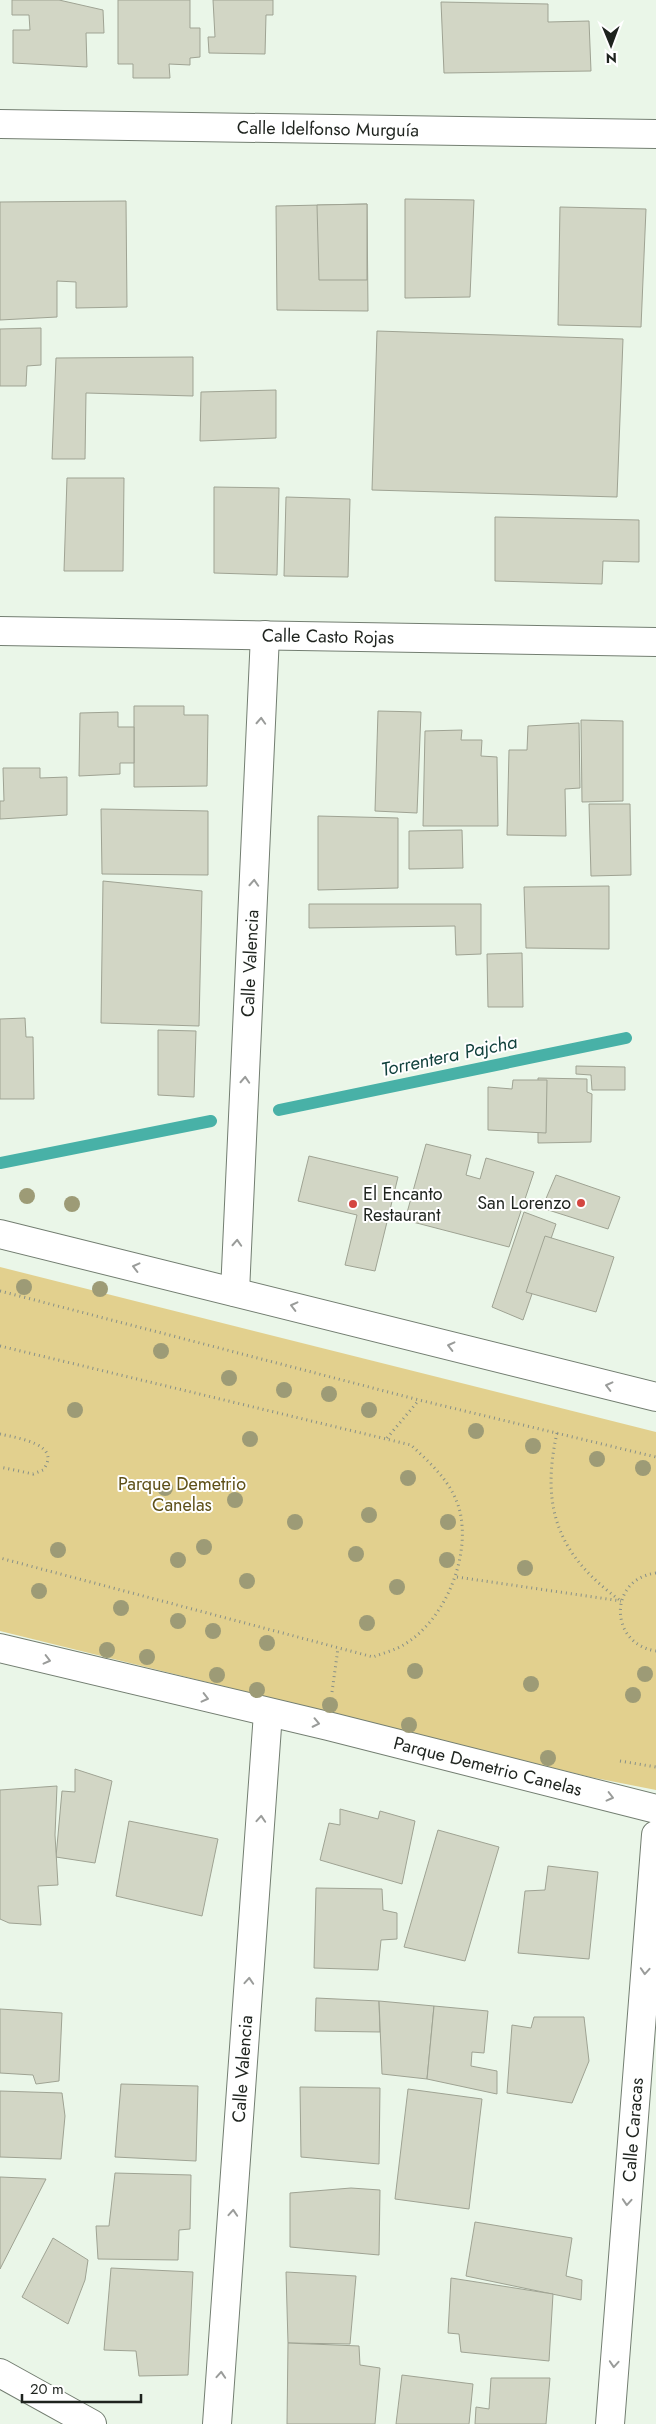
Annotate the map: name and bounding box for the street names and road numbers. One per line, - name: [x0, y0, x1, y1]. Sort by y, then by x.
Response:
- street label: Calle Idelfonso Murguía: [237, 115, 419, 143]
- street label: Calle Casto Rojas: [262, 622, 394, 651]
- street label: Calle Valencia: [235, 909, 265, 1018]
- street label: Parque Demetrio Canelas: [391, 1730, 585, 1803]
- street label: Calle Valencia: [226, 2014, 259, 2124]
- street label: Calle Caracas: [616, 2077, 650, 2183]

